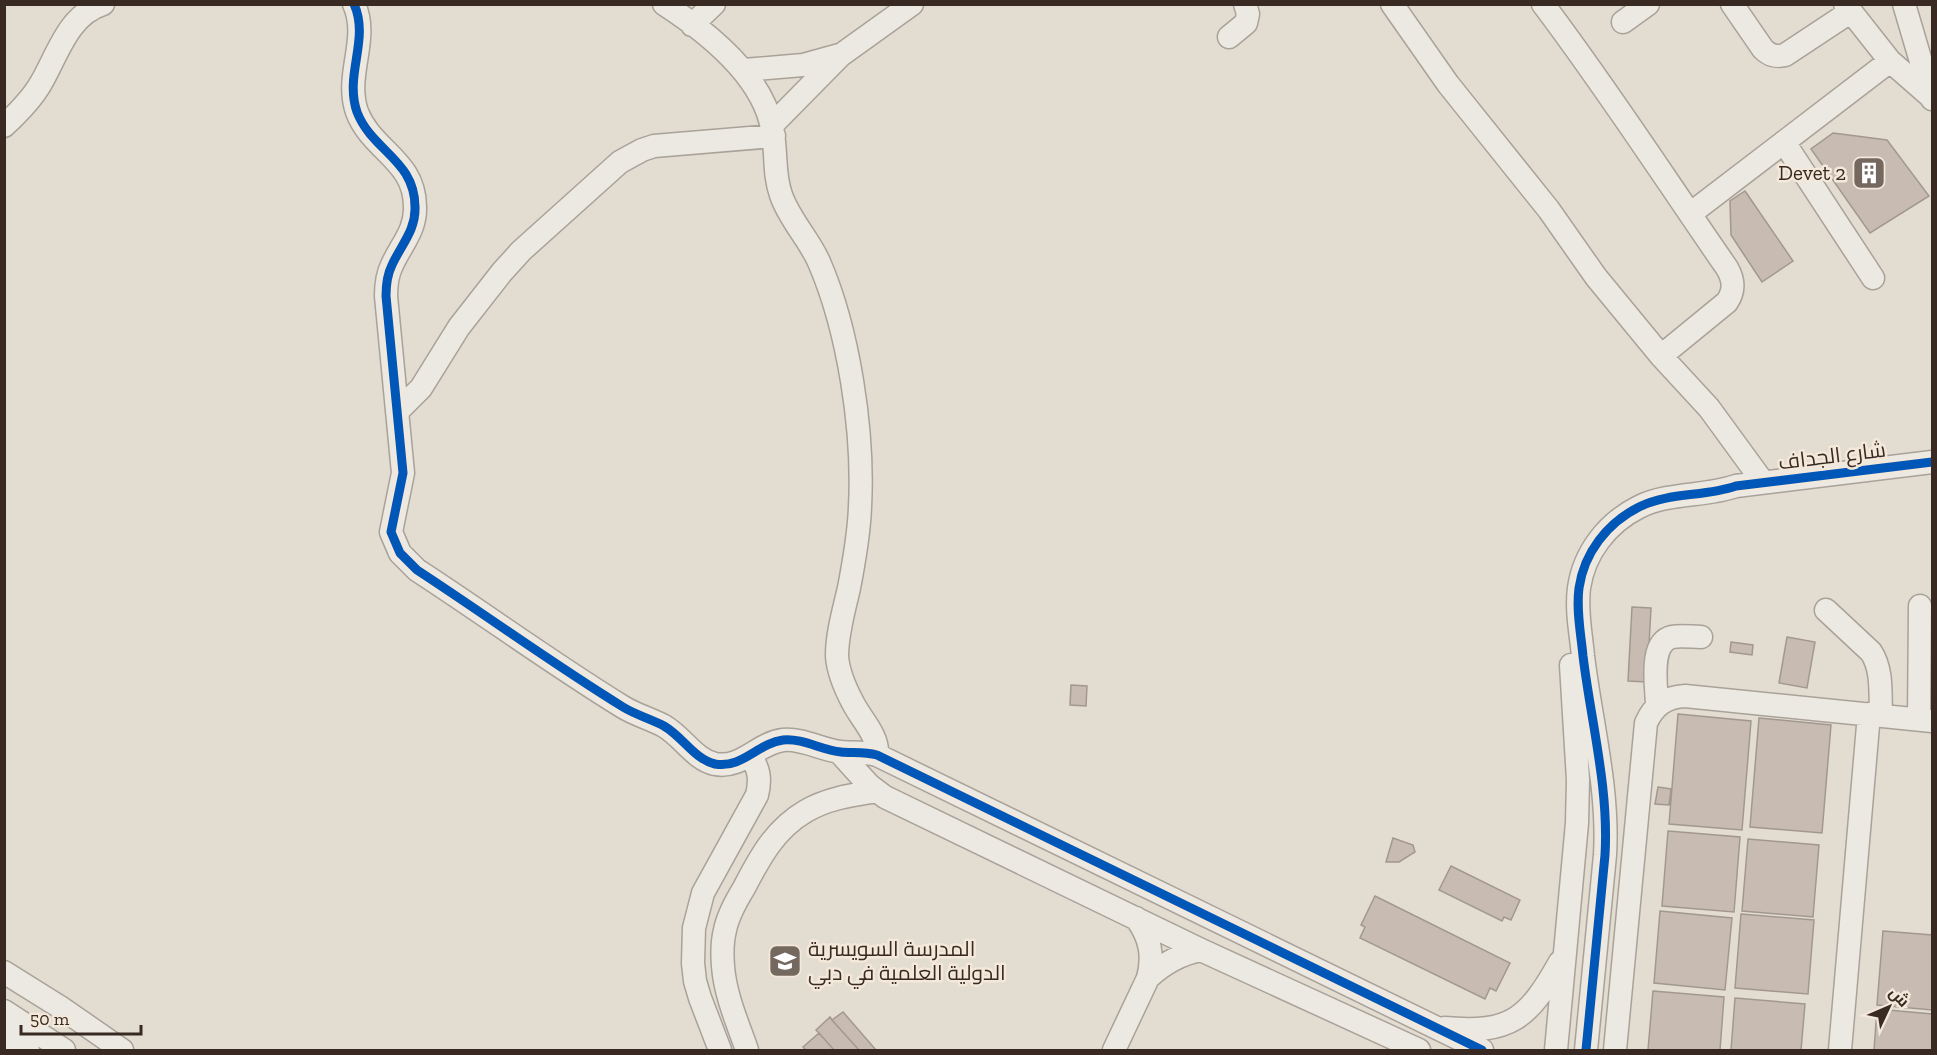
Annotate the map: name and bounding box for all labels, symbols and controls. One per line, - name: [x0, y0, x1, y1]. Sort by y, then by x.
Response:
- building icon: Devet 2: [1851, 155, 1887, 191]
- place label: Devet 2: [1778, 160, 1846, 185]
- street label: شارع الجداف: [1777, 437, 1887, 476]
- place label: المدرسة السويسرية الدولية العلمية في دبي: [808, 936, 1006, 989]
- school or university icon: المدرسة السويسرية الدولية العلمية في دبي: [767, 943, 803, 979]
- north arrow: [1859, 977, 1919, 1037]
- text: ش: [1885, 983, 1913, 1011]
- scale bar: [21, 998, 141, 1036]
- text: 50 m: [30, 1008, 70, 1030]

